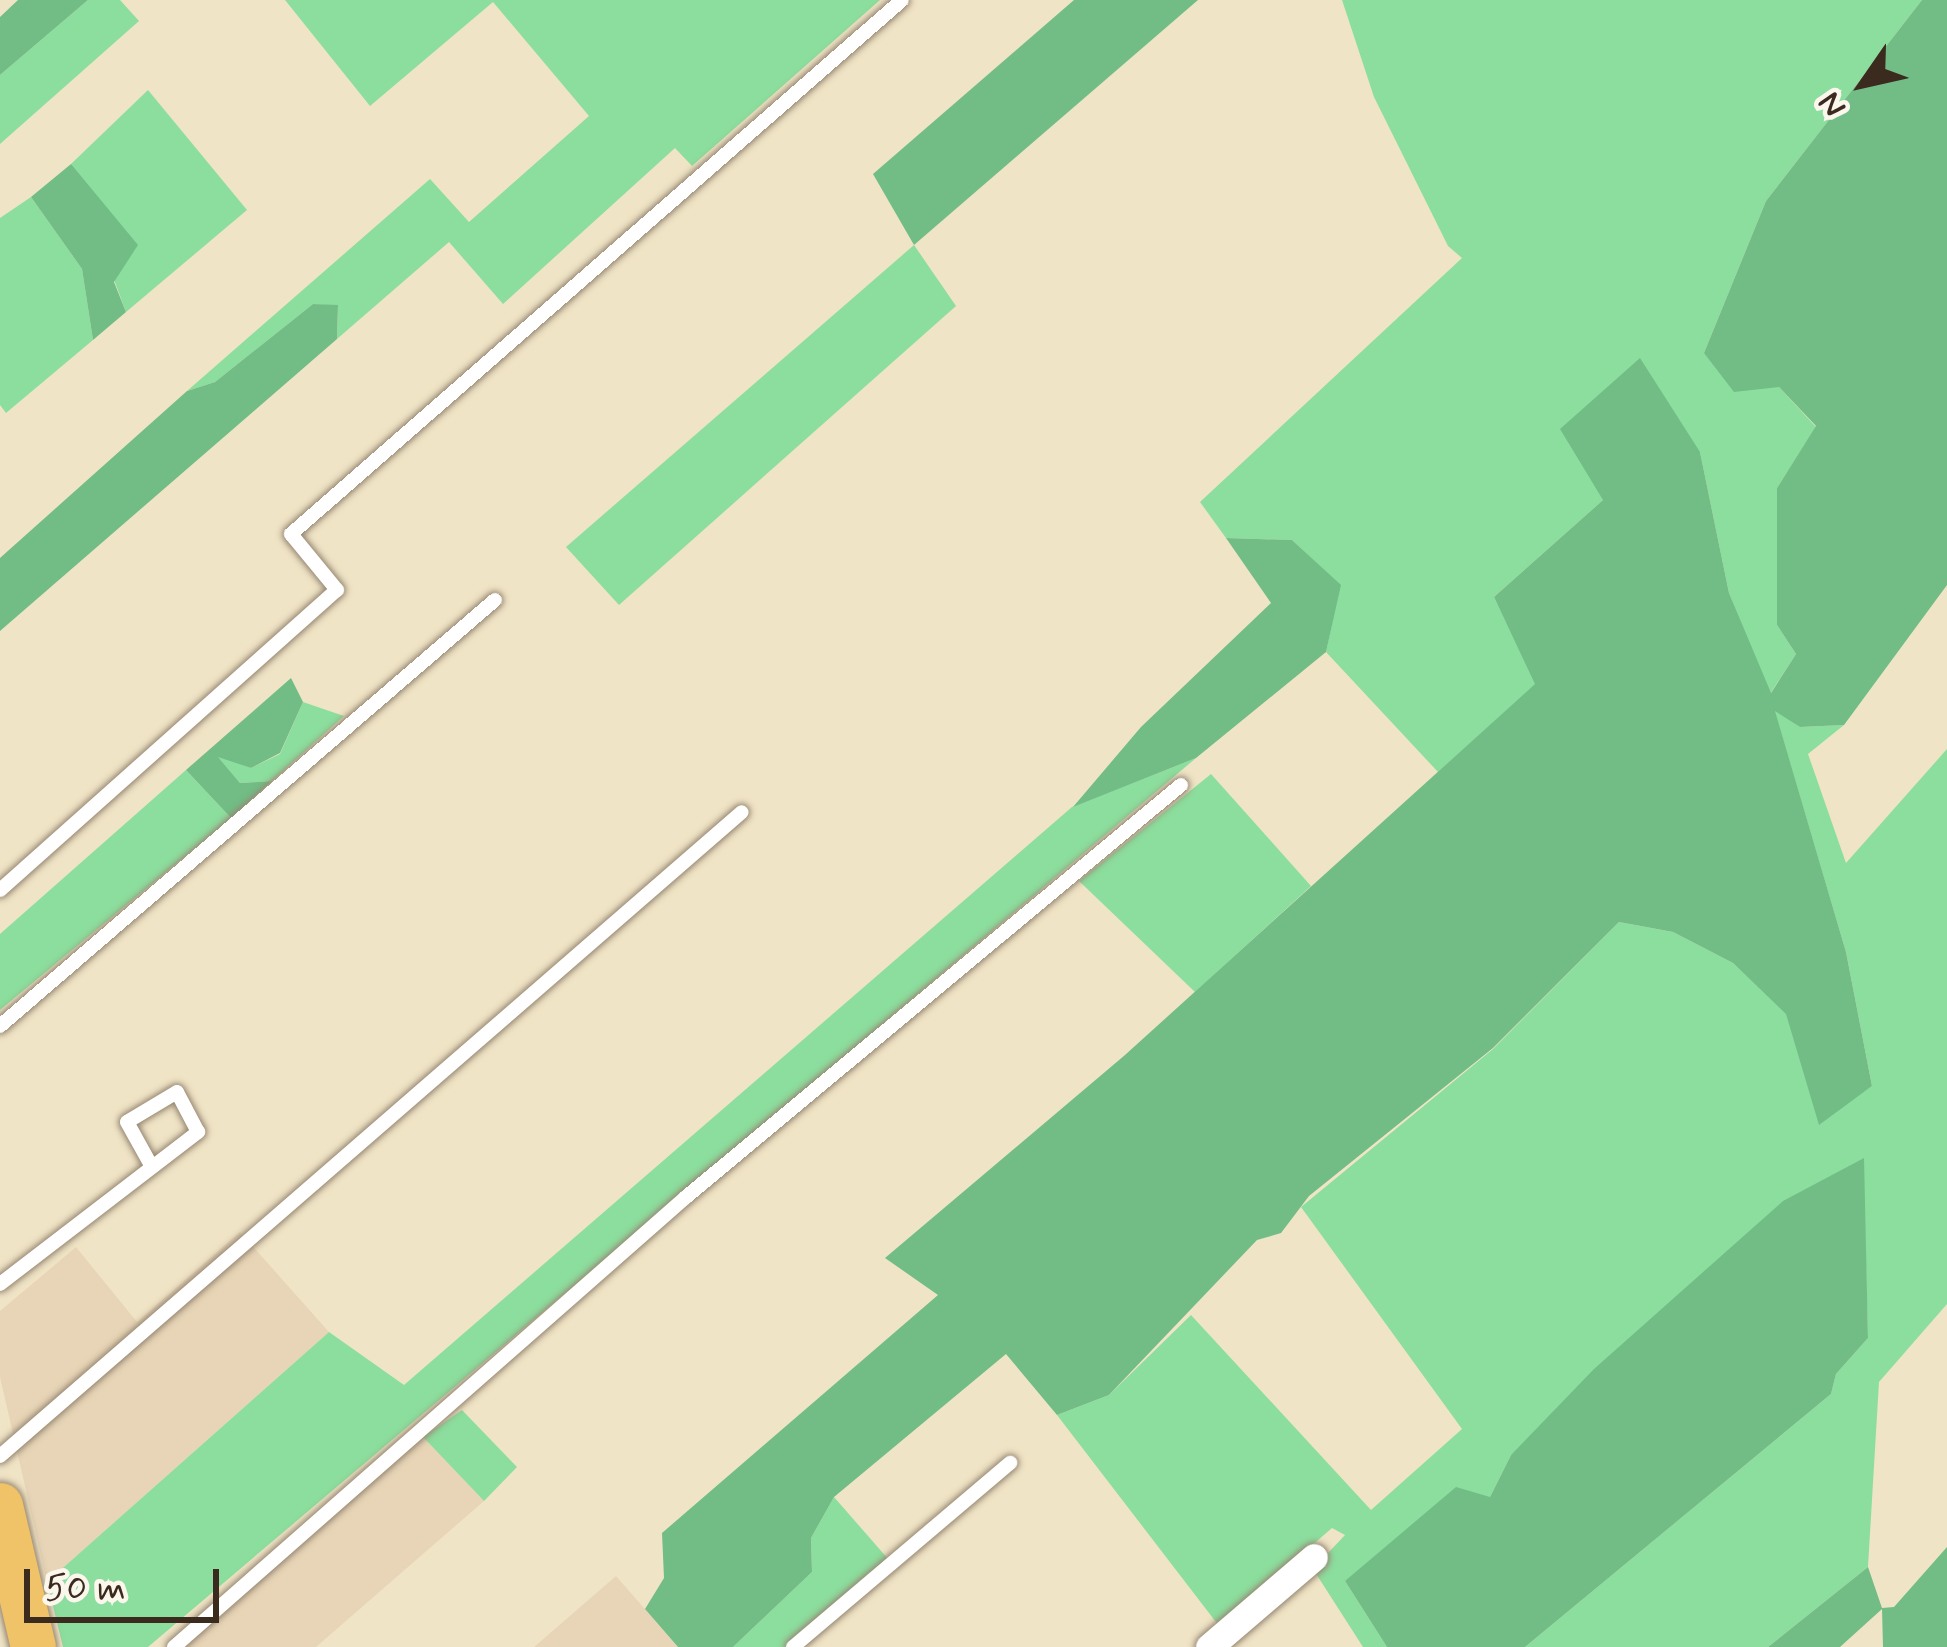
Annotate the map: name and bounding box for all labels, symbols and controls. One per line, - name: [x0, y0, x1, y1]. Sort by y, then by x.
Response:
- north arrow: [1803, 24, 1923, 144]
- text: N: [1809, 83, 1858, 126]
- scale bar: [30, 1545, 225, 1619]
- text: 50 m: [45, 1566, 126, 1613]

